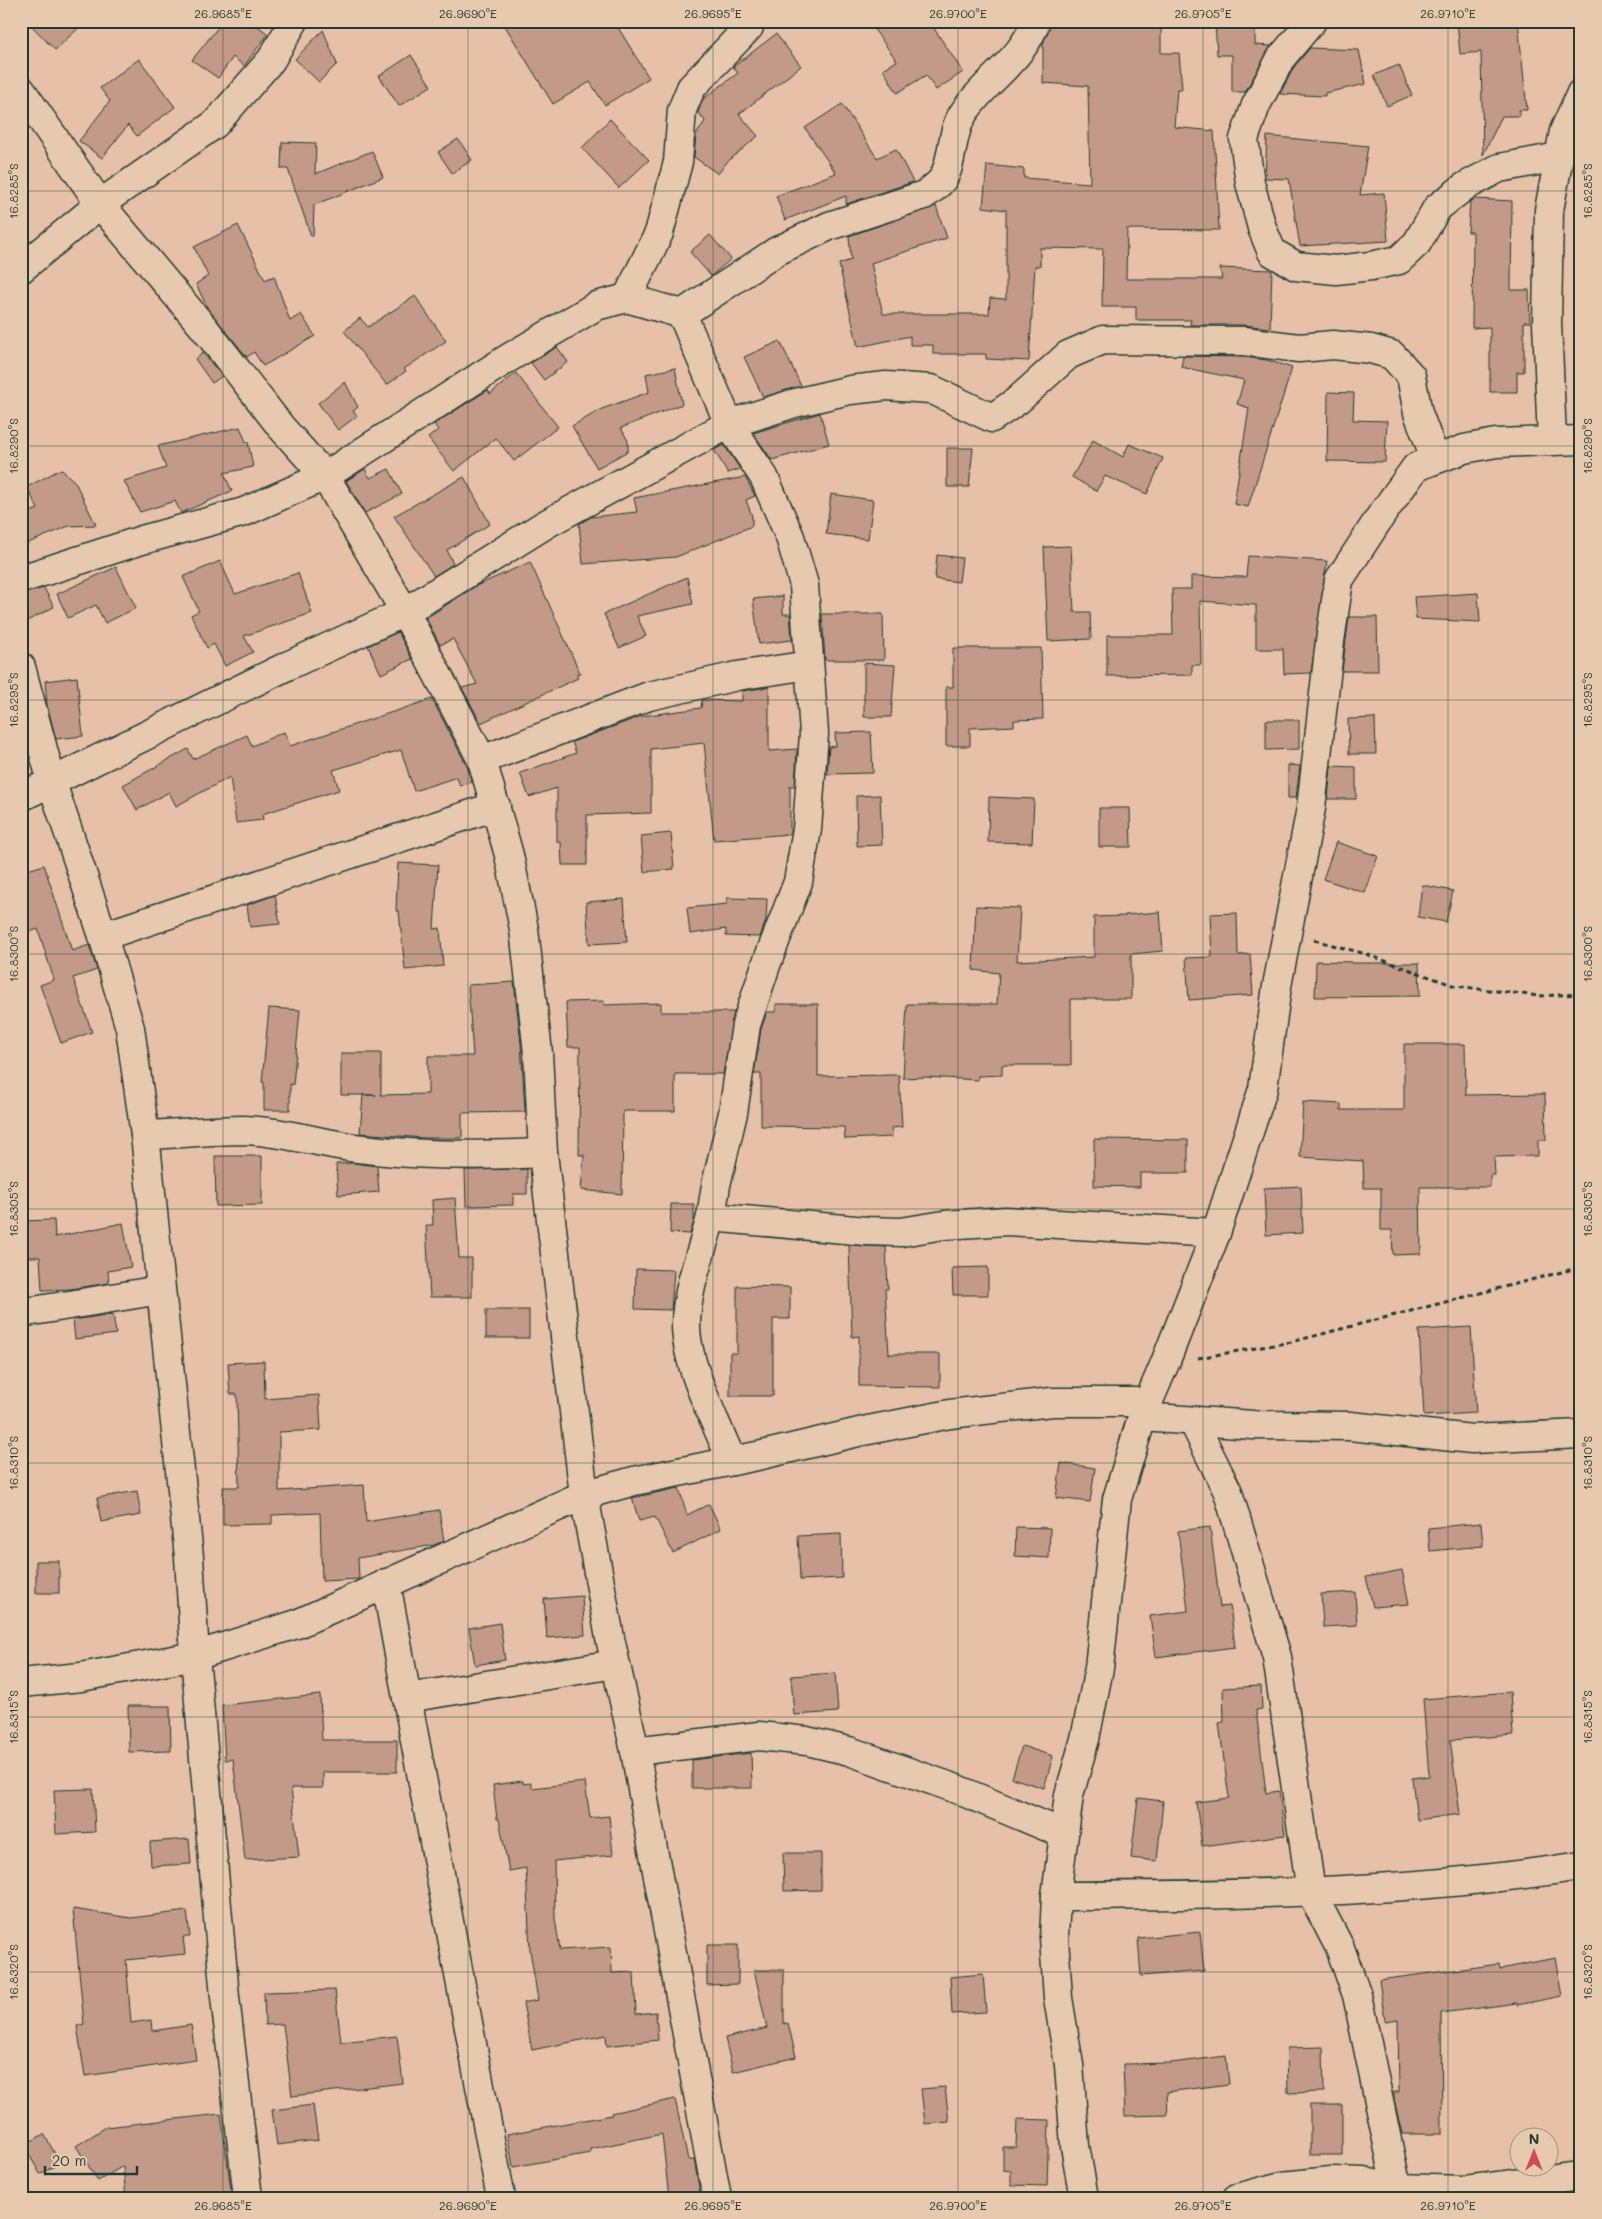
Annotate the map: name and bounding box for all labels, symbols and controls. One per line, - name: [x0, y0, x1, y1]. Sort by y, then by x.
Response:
- text: 26.9685°E: [194, 5, 252, 21]
- text: 26.9690°E: [439, 5, 497, 21]
- text: 26.9695°E: [684, 5, 742, 21]
- text: 26.9700°E: [929, 5, 987, 21]
- text: 26.9705°E: [1174, 5, 1232, 21]
- text: 26.9710°E: [1420, 5, 1476, 21]
- text: 16.8285°S: [5, 163, 21, 219]
- text: 16.8285°S: [1579, 163, 1595, 219]
- text: 16.8290°S: [5, 418, 21, 474]
- text: 16.8290°S: [1579, 418, 1595, 474]
- text: 16.8295°S: [5, 672, 21, 728]
- text: 16.8295°S: [1579, 672, 1595, 728]
- text: 16.8300°S: [5, 925, 21, 982]
- text: 16.8300°S: [1579, 925, 1595, 982]
- text: 16.8305°S: [5, 1181, 21, 1237]
- text: 16.8305°S: [1579, 1181, 1595, 1237]
- text: 16.8310°S: [5, 1435, 21, 1490]
- text: 16.8310°S: [1579, 1435, 1595, 1490]
- text: 16.8315°S: [5, 1690, 21, 1744]
- text: 16.8315°S: [1579, 1690, 1595, 1744]
- text: 16.8320°S: [5, 1944, 21, 2000]
- text: 16.8320°S: [1579, 1944, 1595, 2000]
- north arrow: [1510, 2126, 1560, 2176]
- text: N: [1529, 2129, 1539, 2148]
- scale bar: [45, 2144, 138, 2176]
- text: 20 m: [52, 2150, 86, 2170]
- text: 26.9685°E: [194, 2197, 252, 2213]
- text: 26.9690°E: [439, 2197, 497, 2213]
- text: 26.9695°E: [684, 2197, 742, 2213]
- text: 26.9700°E: [929, 2197, 987, 2213]
- text: 26.9705°E: [1174, 2197, 1232, 2213]
- text: 26.9710°E: [1420, 2197, 1476, 2213]

